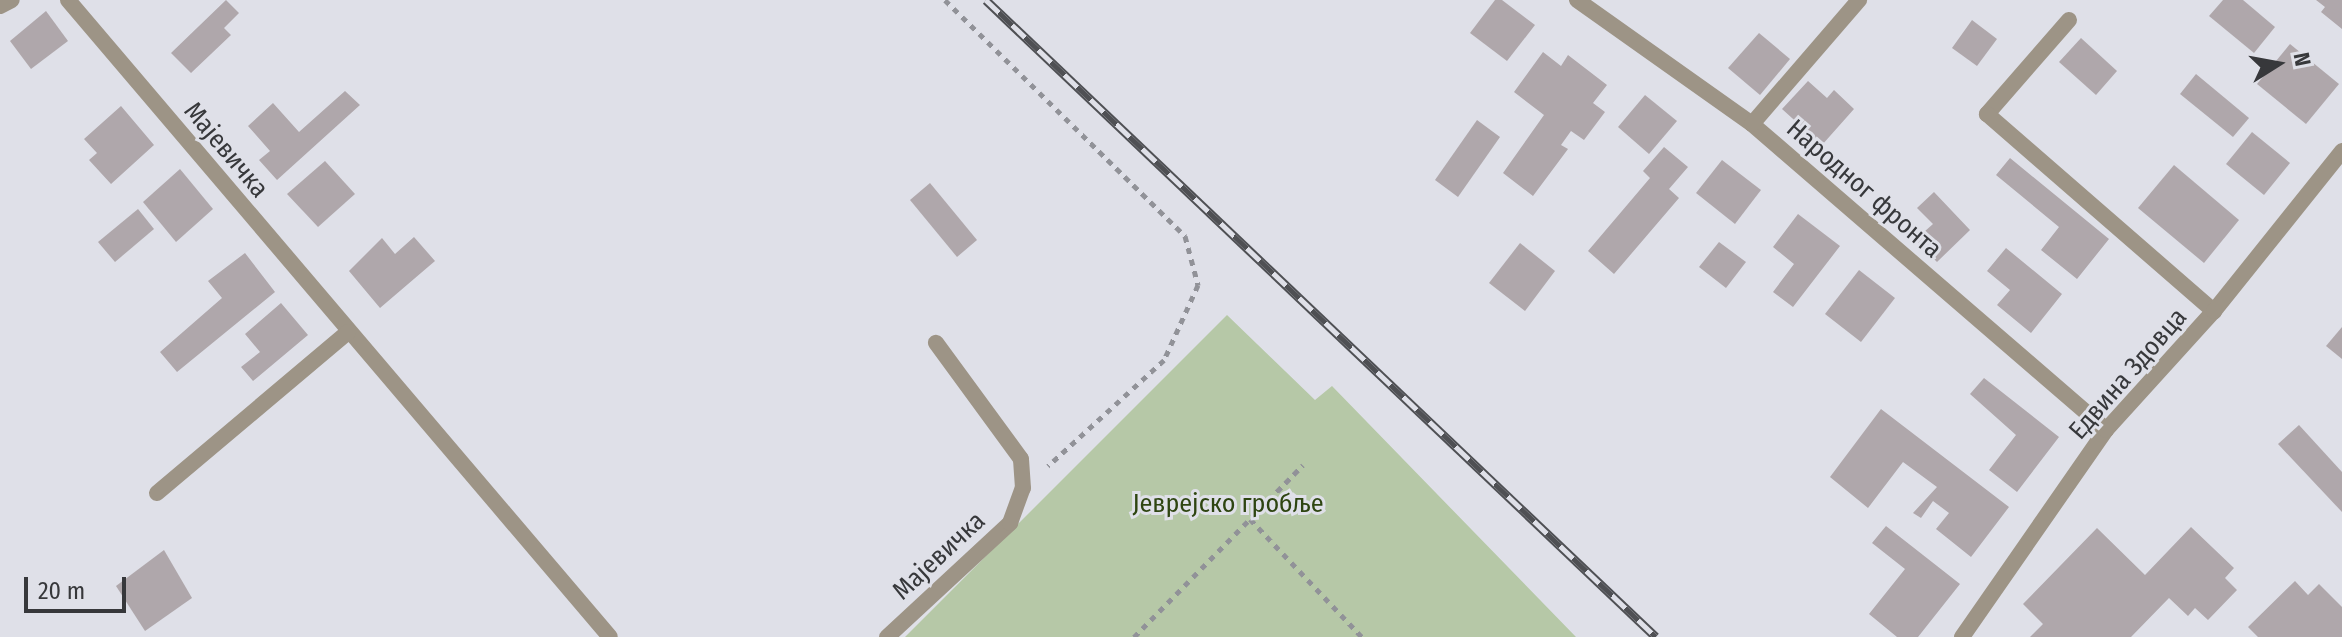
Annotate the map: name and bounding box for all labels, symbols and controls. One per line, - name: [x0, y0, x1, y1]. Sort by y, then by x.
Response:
- north arrow: [2238, 24, 2318, 104]
- text: N: [2288, 50, 2317, 68]
- street label: Мајевичка: [177, 96, 275, 204]
- street label: Народног фронта: [1780, 113, 1948, 265]
- street label: Едвина Здовца: [2063, 302, 2193, 446]
- park label: Јеврејско гробље: [1132, 488, 1324, 520]
- street label: Мајевичка: [886, 505, 992, 607]
- scale bar: [28, 561, 130, 611]
- text: 20 m: [38, 577, 85, 605]

